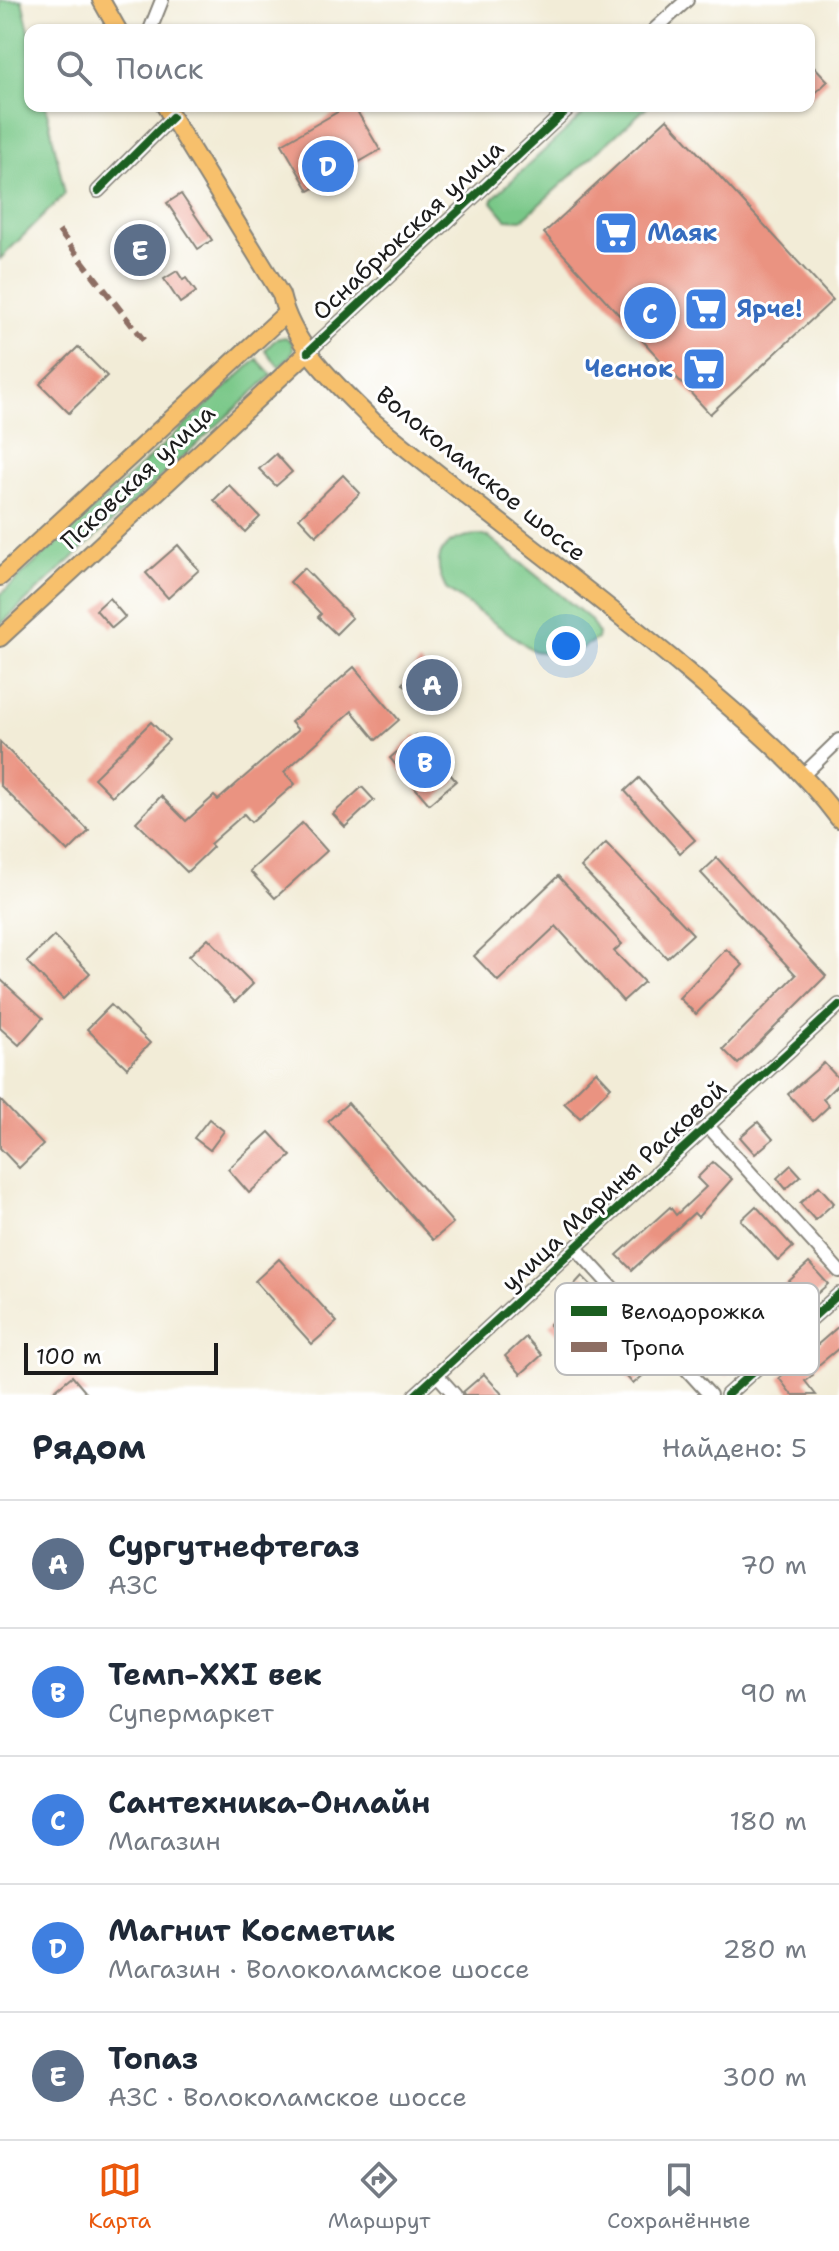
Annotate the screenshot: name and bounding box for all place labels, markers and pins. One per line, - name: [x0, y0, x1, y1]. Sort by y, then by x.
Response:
- pin: D: [302, 136, 354, 196]
- supermarket icon: Маяк: [592, 209, 640, 257]
- place label: Маяк: [647, 217, 717, 249]
- pin: E: [114, 220, 166, 280]
- pin: C: [624, 283, 676, 343]
- supermarket icon: Ярче!: [682, 285, 730, 333]
- place label: Ярче!: [737, 293, 802, 325]
- supermarket icon: Чеснок: [680, 345, 728, 393]
- place label: Чеснок: [585, 353, 673, 385]
- pin: A: [406, 655, 458, 715]
- pin: B: [399, 732, 451, 792]

